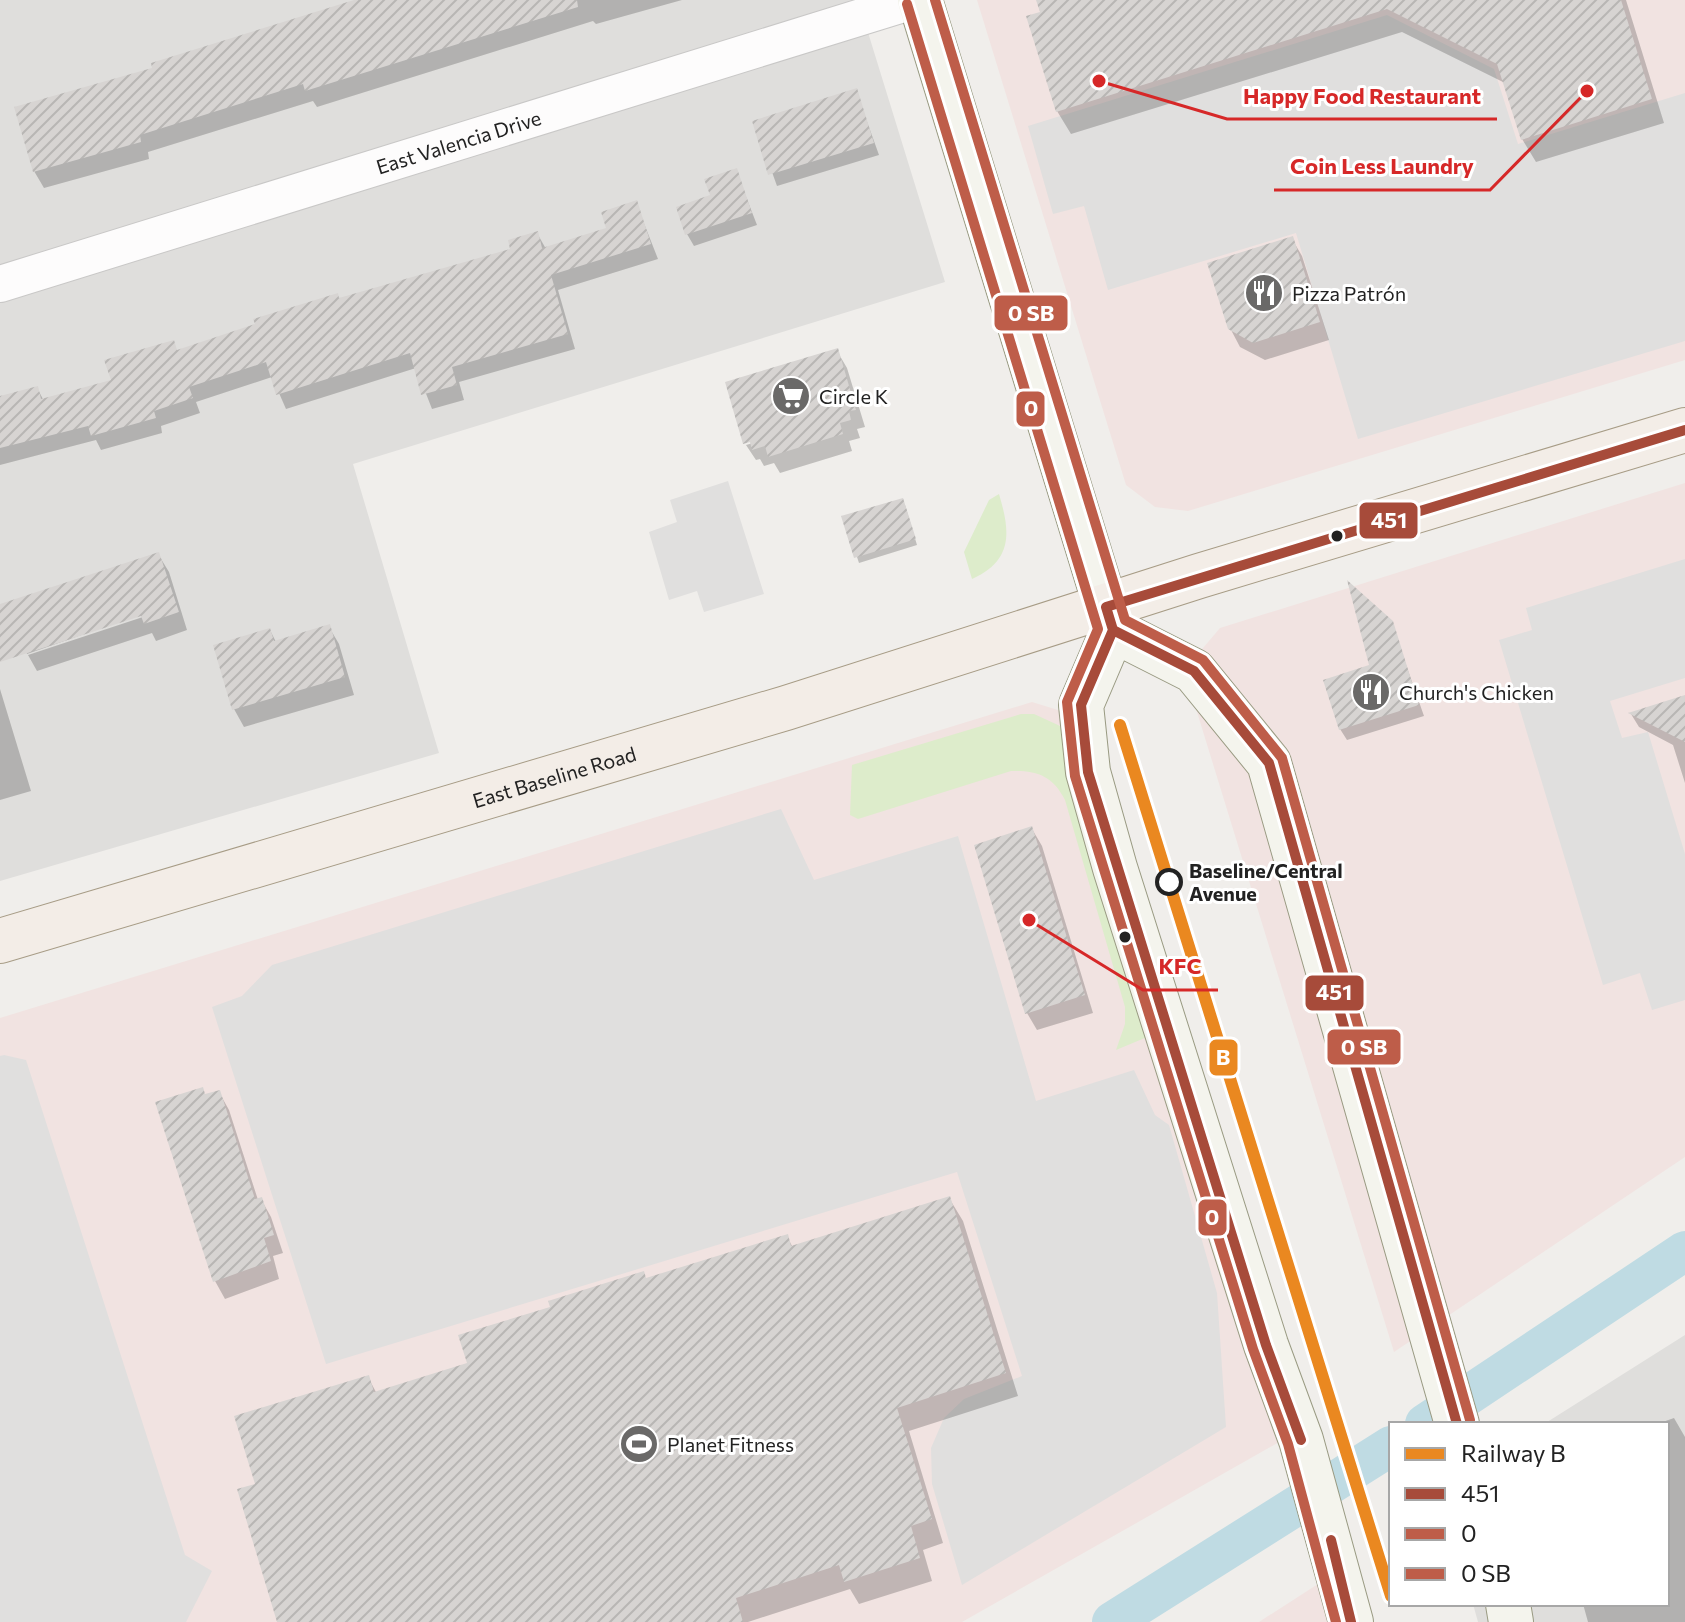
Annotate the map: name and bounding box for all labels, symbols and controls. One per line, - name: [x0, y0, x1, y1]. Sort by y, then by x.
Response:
- callout: Happy Food Restaurant: [1227, 73, 1497, 119]
- text: Happy Food Restaurant: [1243, 82, 1481, 109]
- street label: East Valencia Drive: [373, 105, 544, 179]
- callout: Coin Less Laundry: [1274, 144, 1490, 190]
- text: Coin Less Laundry: [1290, 152, 1474, 179]
- restaurant icon: Pizza Patrón: [1243, 272, 1285, 314]
- place label: Pizza Patrón: [1292, 281, 1406, 305]
- line badge: 0 SB: [993, 294, 1069, 332]
- text: 0 SB: [1008, 299, 1054, 326]
- supermarket icon: Circle K: [770, 375, 812, 417]
- place label: Circle K: [819, 384, 888, 408]
- line badge: 0: [1015, 390, 1046, 428]
- text: 0: [1024, 394, 1038, 421]
- line badge: 451: [1358, 501, 1419, 540]
- text: 451: [1371, 506, 1407, 533]
- unlabelled marker: [1329, 528, 1345, 544]
- restaurant icon: Church's Chicken: [1350, 671, 1392, 713]
- place label: Church's Chicken: [1399, 680, 1554, 704]
- street label: East Baseline Road: [470, 741, 639, 812]
- place label: Baseline/Central Avenue: [1189, 858, 1343, 905]
- marker: Baseline/Central Avenue: [1156, 869, 1182, 895]
- unlabelled marker: [1117, 929, 1133, 945]
- callout: KFC: [1143, 944, 1218, 990]
- text: KFC: [1158, 952, 1202, 979]
- line badge: 451: [1304, 974, 1365, 1012]
- text: 451: [1316, 978, 1352, 1005]
- line badge: 0 SB: [1326, 1028, 1402, 1066]
- text: 0 SB: [1341, 1033, 1387, 1060]
- line badge: B: [1208, 1038, 1239, 1077]
- text: B: [1216, 1043, 1230, 1070]
- line badge: 0: [1197, 1198, 1228, 1237]
- text: 0: [1205, 1203, 1219, 1230]
- legend: [1389, 1422, 1669, 1606]
- sports icon: Planet Fitness: [618, 1423, 660, 1465]
- place label: Planet Fitness: [667, 1432, 794, 1456]
- text: Railway B: [1461, 1438, 1566, 1467]
- text: 451: [1461, 1478, 1499, 1507]
- text: 0: [1461, 1518, 1477, 1547]
- text: 0 SB: [1461, 1558, 1511, 1587]

